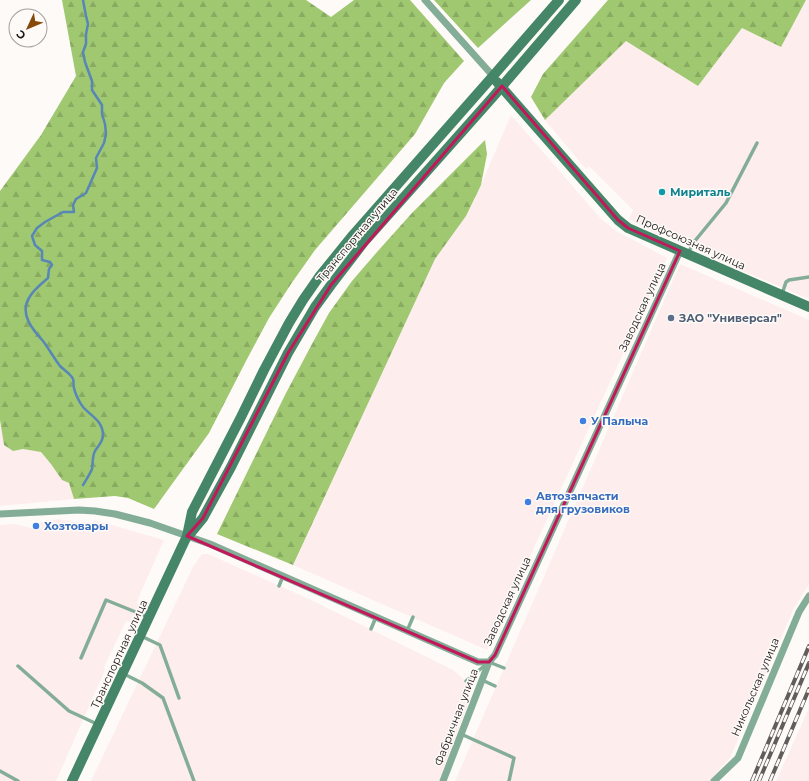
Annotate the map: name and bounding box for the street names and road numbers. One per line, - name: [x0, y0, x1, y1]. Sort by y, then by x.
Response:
- street label: Транспортная улица: [314, 185, 400, 285]
- street label: Профсоюзная улица: [634, 212, 748, 272]
- street label: Заводская улица: [615, 260, 669, 354]
- street label: Заводская улица: [480, 554, 534, 648]
- street label: Транспортная улица: [88, 597, 150, 711]
- street label: Никольская улица: [728, 636, 782, 738]
- street label: Фабричная улица: [431, 666, 481, 768]

